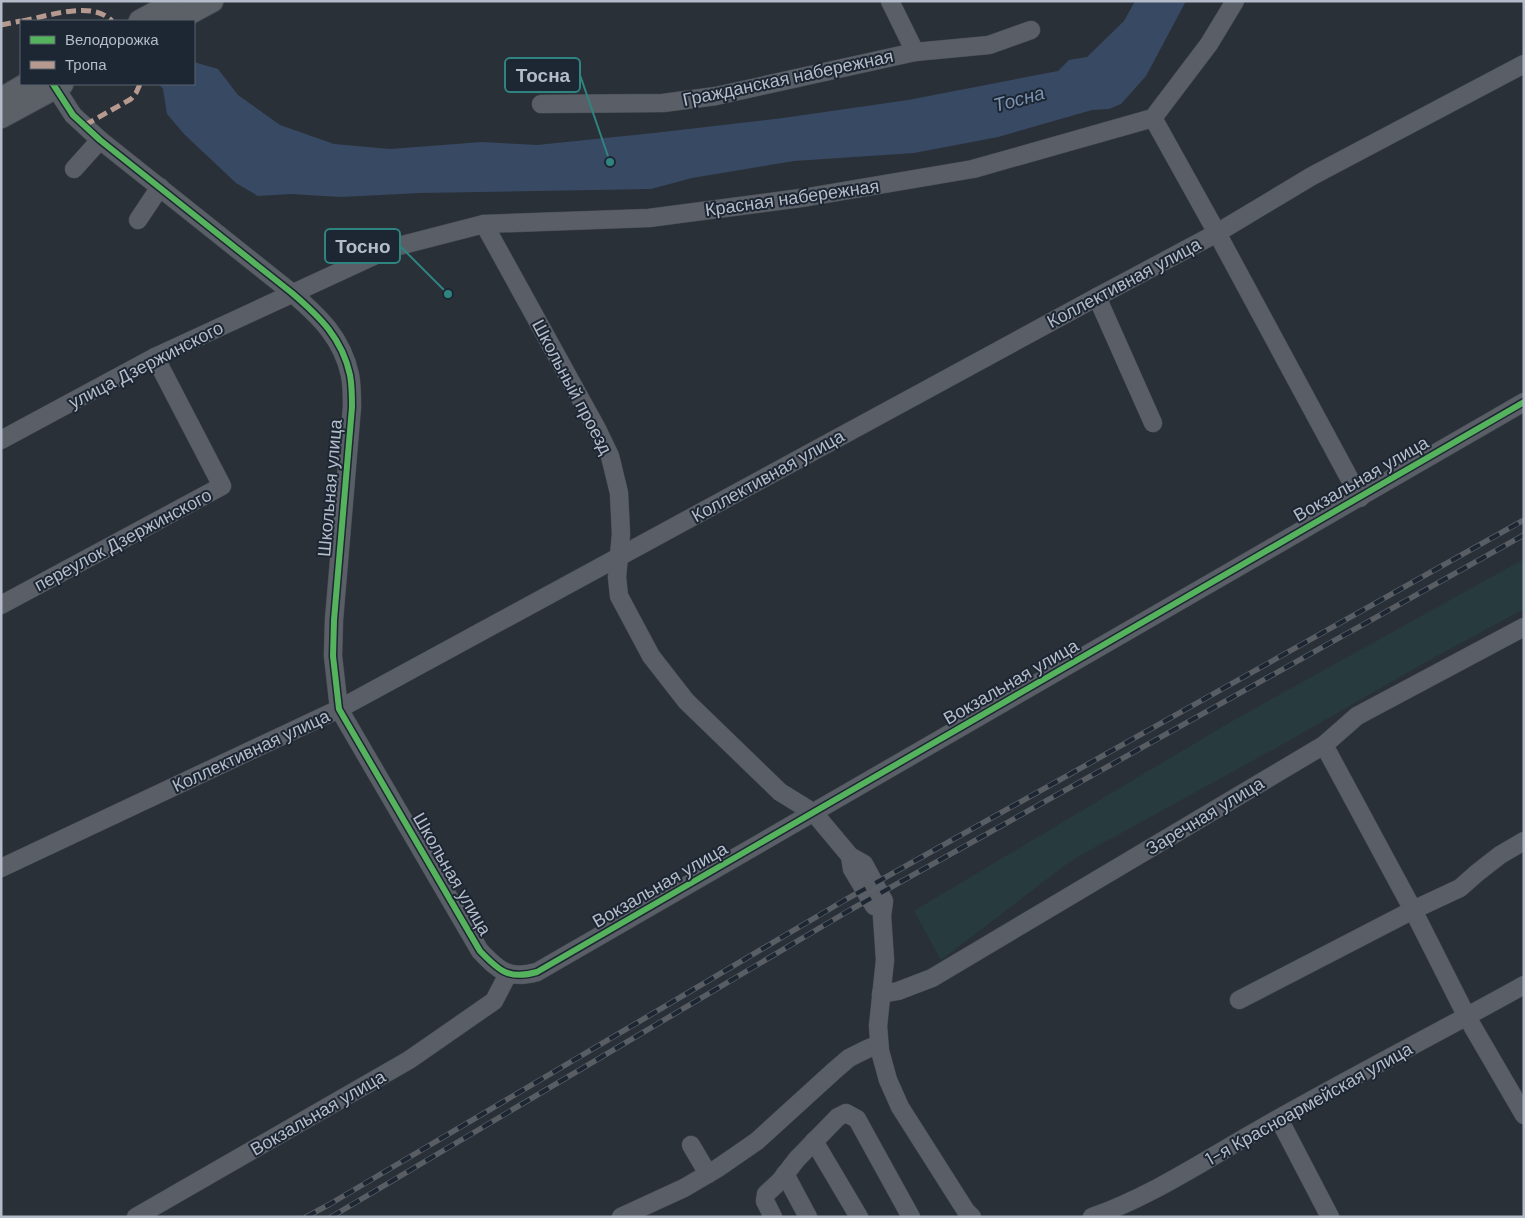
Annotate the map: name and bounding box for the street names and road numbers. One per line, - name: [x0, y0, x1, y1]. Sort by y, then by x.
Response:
- street label: Гражданская набережная: [680, 44, 896, 112]
- street label: Красная набережная: [703, 174, 881, 222]
- street label: Коллективная улица: [1043, 232, 1206, 334]
- street label: Школьный проезд: [526, 315, 618, 459]
- street label: улица Дзержинского: [65, 316, 227, 414]
- street label: Школьная улица: [312, 417, 348, 558]
- street label: Коллективная улица: [687, 424, 849, 528]
- street label: Вокзальная улица: [1289, 430, 1434, 527]
- street label: переулок Дзержинского: [30, 483, 216, 597]
- street label: Вокзальная улица: [939, 633, 1084, 730]
- street label: Коллективная улица: [168, 704, 334, 798]
- street label: Заречная улица: [1142, 771, 1269, 861]
- street label: Школьная улица: [407, 808, 497, 941]
- street label: Вокзальная улица: [588, 836, 733, 933]
- street label: 1-я Красноармейская улица: [1201, 1037, 1418, 1171]
- street label: Вокзальная улица: [246, 1064, 391, 1161]

